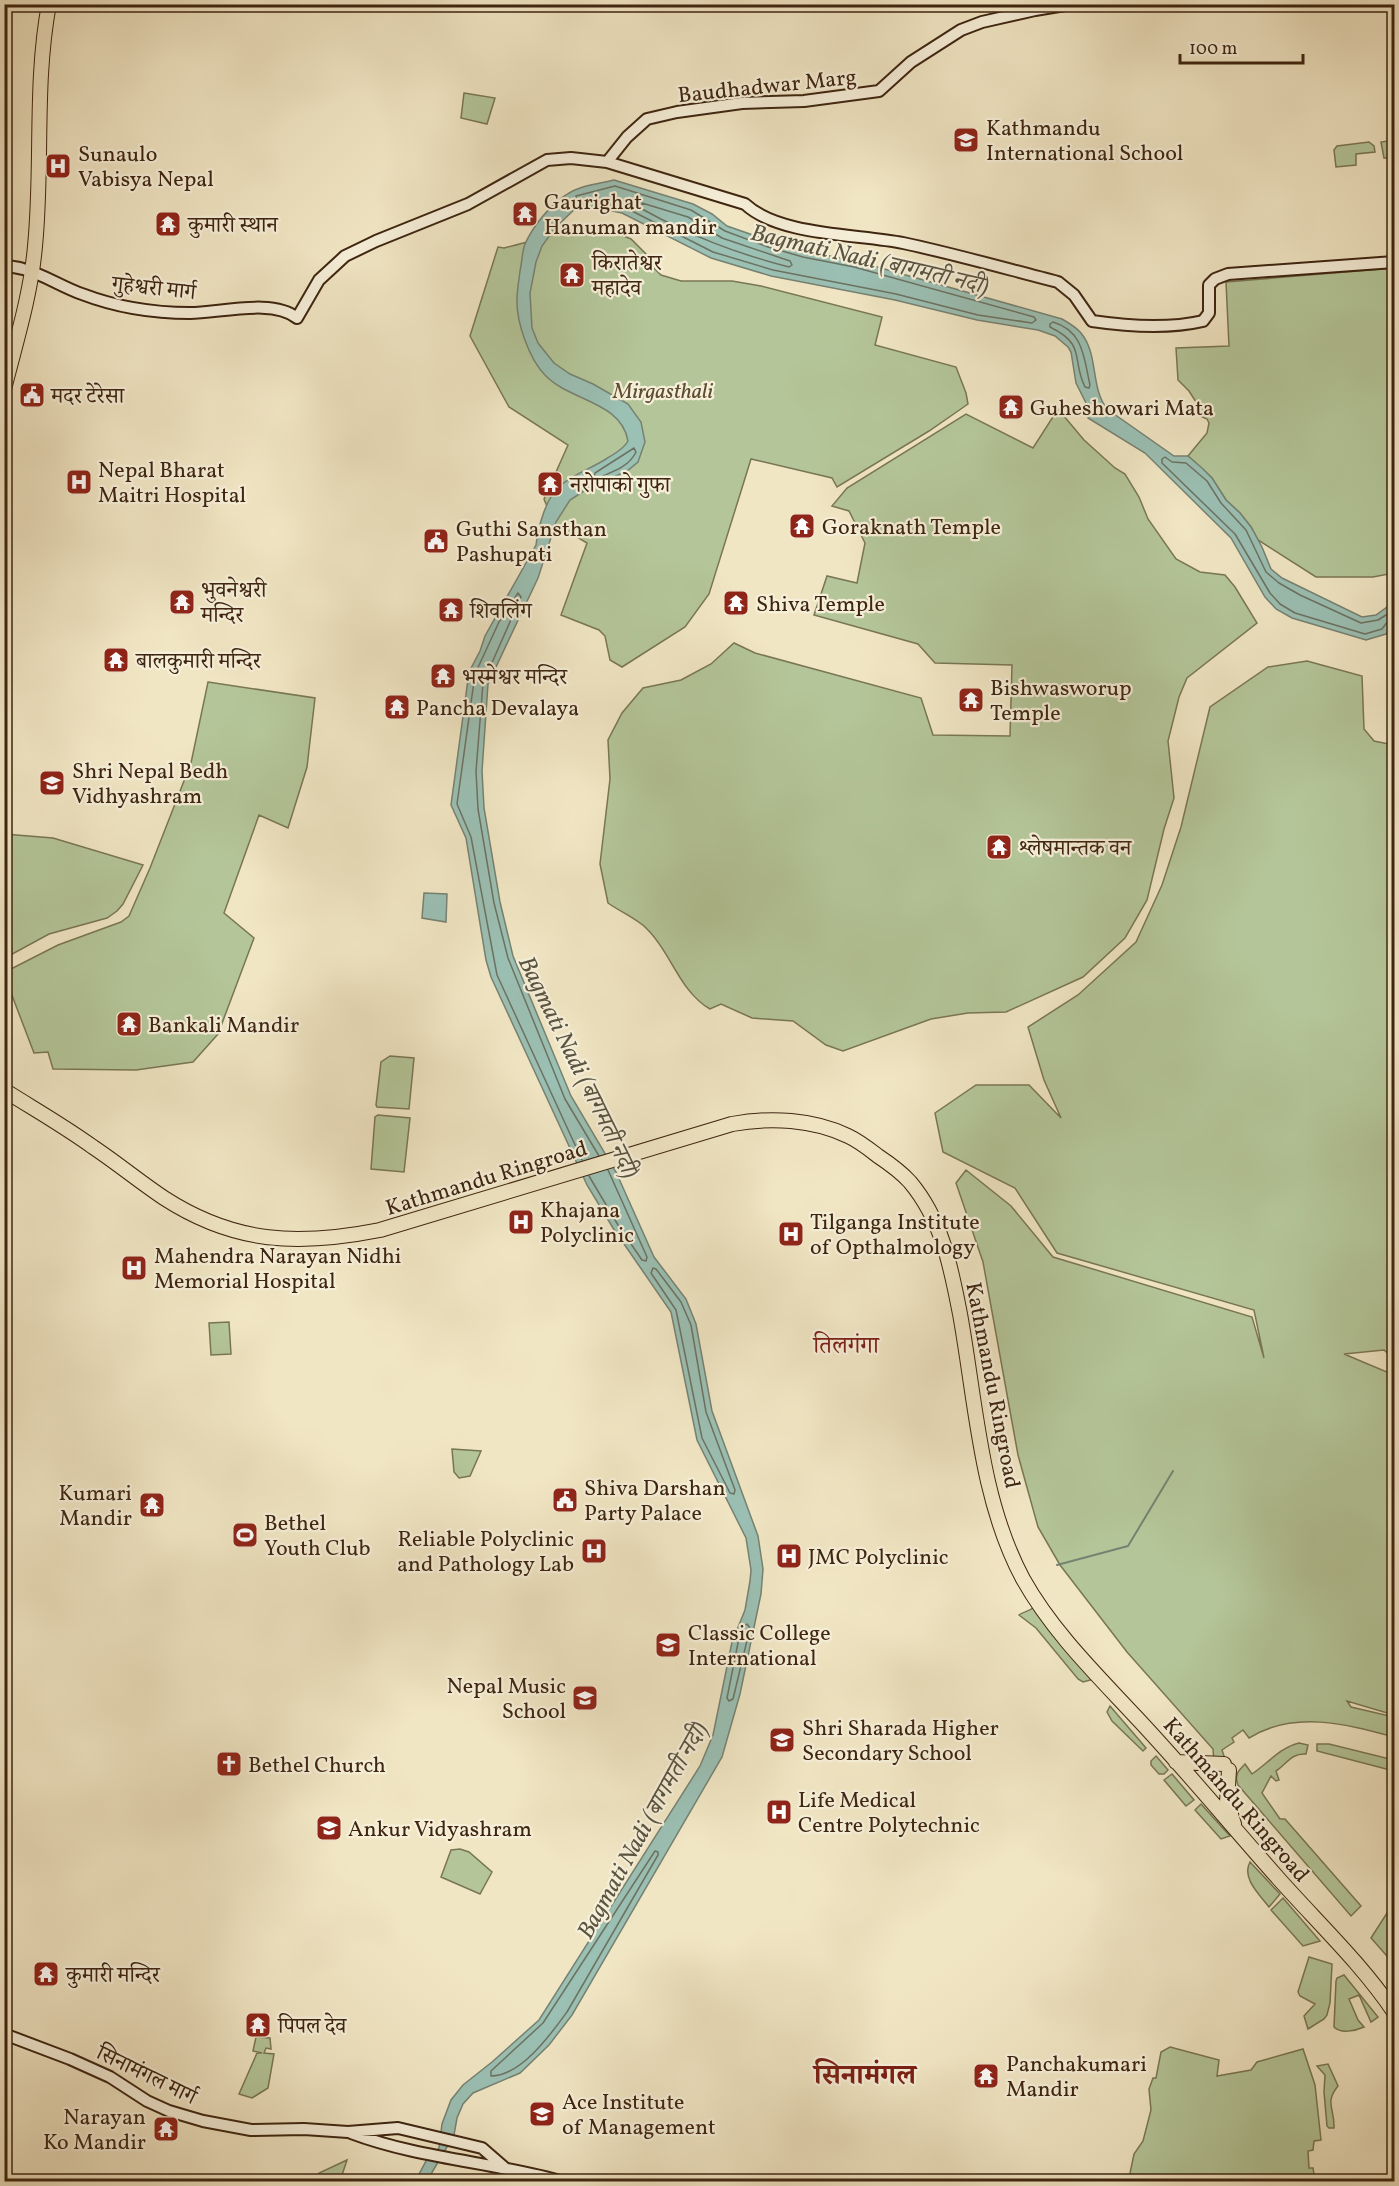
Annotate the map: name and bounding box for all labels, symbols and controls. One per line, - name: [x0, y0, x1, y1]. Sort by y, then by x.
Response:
- scale bar: [1180, 27, 1303, 65]
- text: 100 m: [1189, 37, 1238, 62]
- street label: Baudhadwar Marg: [676, 63, 858, 112]
- place label: Kathmandu International School: [986, 114, 1183, 170]
- school or university icon: Kathmandu International School: [951, 125, 981, 155]
- place label: Sunaulo Vabisya Nepal: [78, 140, 214, 196]
- hospital icon: Sunaulo Vabisya Nepal: [43, 151, 73, 181]
- place label: Gaurighat Hanuman mandir: [544, 188, 717, 244]
- temple icon: Gaurighat Hanuman mandir: [510, 199, 540, 229]
- temple icon: कुमारी स्थान: [153, 209, 183, 239]
- place label: कुमारी स्थान: [187, 211, 279, 242]
- water label: Bagmati Nadi (बागमती नदी): [747, 217, 992, 305]
- place label: किरातेश्वर महादेव: [591, 249, 664, 305]
- temple icon: किरातेश्वर महादेव: [557, 260, 587, 290]
- street label: गुहेश्वरी मार्ग: [109, 270, 199, 309]
- park label: Mirgasthali: [612, 377, 714, 408]
- public building icon: मदर टेरेसा: [17, 380, 47, 410]
- place label: मदर टेरेसा: [50, 382, 126, 413]
- temple icon: Guheshowari Mata: [996, 392, 1026, 422]
- place label: Guheshowari Mata: [1030, 394, 1214, 425]
- place label: Nepal Bharat Maitri Hospital: [98, 456, 246, 512]
- hospital icon: Nepal Bharat Maitri Hospital: [64, 467, 94, 497]
- temple icon: नरोपाको गुफा: [535, 469, 565, 499]
- place label: नरोपाको गुफा: [569, 471, 672, 502]
- temple icon: Goraknath Temple: [787, 511, 817, 541]
- place label: Goraknath Temple: [822, 513, 1001, 544]
- place label: Guthi Sansthan Pashupati: [456, 515, 607, 571]
- public building icon: Guthi Sansthan Pashupati: [421, 526, 451, 556]
- place label: भुवनेश्वरी मन्दिर: [200, 576, 268, 632]
- temple icon: भुवनेश्वरी मन्दिर: [167, 587, 197, 617]
- temple icon: Shiva Temple: [721, 588, 751, 618]
- place label: Shiva Temple: [756, 590, 885, 621]
- temple icon: शिवलिंग: [436, 595, 466, 625]
- place label: शिवलिंग: [469, 597, 533, 628]
- temple icon: बालकुमारी मन्दिर: [101, 645, 131, 675]
- place label: बालकुमारी मन्दिर: [135, 647, 262, 678]
- temple icon: भस्मेश्वर मन्दिर: [428, 661, 458, 691]
- place label: भस्मेश्वर मन्दिर: [462, 663, 569, 694]
- place label: Bishwasworup Temple: [990, 674, 1132, 730]
- temple icon: Bishwasworup Temple: [956, 685, 986, 715]
- temple icon: Pancha Devalaya: [382, 692, 412, 722]
- place label: Pancha Devalaya: [416, 694, 579, 725]
- place label: Shri Nepal Bedh Vidhyashram: [72, 757, 228, 813]
- school or university icon: Shri Nepal Bedh Vidhyashram: [37, 768, 67, 798]
- temple icon: श्लेषमान्तक वन: [984, 832, 1014, 862]
- place label: श्लेषमान्तक वन: [1018, 834, 1133, 865]
- water label: Bagmati Nadi (बागमती नदी): [508, 951, 646, 1185]
- temple icon: Bankali Mandir: [114, 1009, 144, 1039]
- place label: Bankali Mandir: [148, 1011, 299, 1042]
- street label: Kathmandu Ringroad: [382, 1134, 591, 1225]
- place label: Khajana Polyclinic: [540, 1196, 634, 1252]
- hospital icon: Khajana Polyclinic: [506, 1207, 536, 1237]
- place label: Tilganga Institute of Opthalmology: [810, 1208, 980, 1264]
- hospital icon: Tilganga Institute of Opthalmology: [776, 1219, 806, 1249]
- place label: Mahendra Narayan Nidhi Memorial Hospital: [154, 1242, 401, 1298]
- hospital icon: Mahendra Narayan Nidhi Memorial Hospital: [119, 1253, 149, 1283]
- street label: Kathmandu Ringroad: [956, 1280, 1027, 1491]
- district label: तिलगंगा: [812, 1330, 880, 1364]
- place label: Shiva Darshan Party Palace: [584, 1474, 726, 1530]
- place label: Kumari Mandir: [58, 1479, 132, 1535]
- public building icon: Shiva Darshan Party Palace: [550, 1485, 580, 1515]
- temple icon: Kumari Mandir: [137, 1490, 167, 1520]
- place label: Bethel Youth Club: [264, 1509, 371, 1565]
- sports icon: Bethel Youth Club: [230, 1520, 260, 1550]
- place label: Reliable Polyclinic and Pathology Lab: [397, 1525, 574, 1581]
- hospital icon: Reliable Polyclinic and Pathology Lab: [579, 1536, 609, 1566]
- hospital icon: JMC Polyclinic: [774, 1541, 804, 1571]
- place label: JMC Polyclinic: [808, 1543, 949, 1574]
- place label: Classic College International: [688, 1619, 831, 1675]
- school or university icon: Classic College International: [653, 1630, 683, 1660]
- place label: Nepal Music School: [446, 1672, 566, 1728]
- school or university icon: Nepal Music School: [570, 1683, 600, 1713]
- street label: Kathmandu Ringroad: [1155, 1711, 1316, 1890]
- place label: Shri Sharada Higher Secondary School: [802, 1714, 999, 1770]
- water label: Bagmati Nadi (बागमती नदी): [570, 1716, 718, 1946]
- school or university icon: Shri Sharada Higher Secondary School: [767, 1725, 797, 1755]
- church icon: Bethel Church: [214, 1749, 244, 1779]
- place label: Bethel Church: [248, 1751, 386, 1782]
- place label: Life Medical Centre Polytechnic: [798, 1786, 980, 1842]
- hospital icon: Life Medical Centre Polytechnic: [764, 1797, 794, 1827]
- school or university icon: Ankur Vidyashram: [314, 1813, 344, 1843]
- place label: Ankur Vidyashram: [348, 1815, 532, 1846]
- temple icon: कुमारी मन्दिर: [31, 1959, 61, 1989]
- place label: कुमारी मन्दिर: [65, 1961, 161, 1992]
- temple icon: पिपल देव: [243, 2010, 273, 2040]
- place label: पिपल देव: [277, 2012, 347, 2043]
- street label: सिनामंगल मार्ग: [90, 2038, 203, 2115]
- place label: Panchakumari Mandir: [1006, 2050, 1147, 2106]
- district label: सिनामंगल: [812, 2057, 918, 2096]
- temple icon: Panchakumari Mandir: [971, 2061, 1001, 2091]
- place label: Ace Institute of Management: [562, 2088, 716, 2144]
- school or university icon: Ace Institute of Management: [527, 2099, 557, 2129]
- place label: Narayan Ko Mandir: [43, 2103, 146, 2159]
- temple icon: Narayan Ko Mandir: [151, 2114, 181, 2144]

